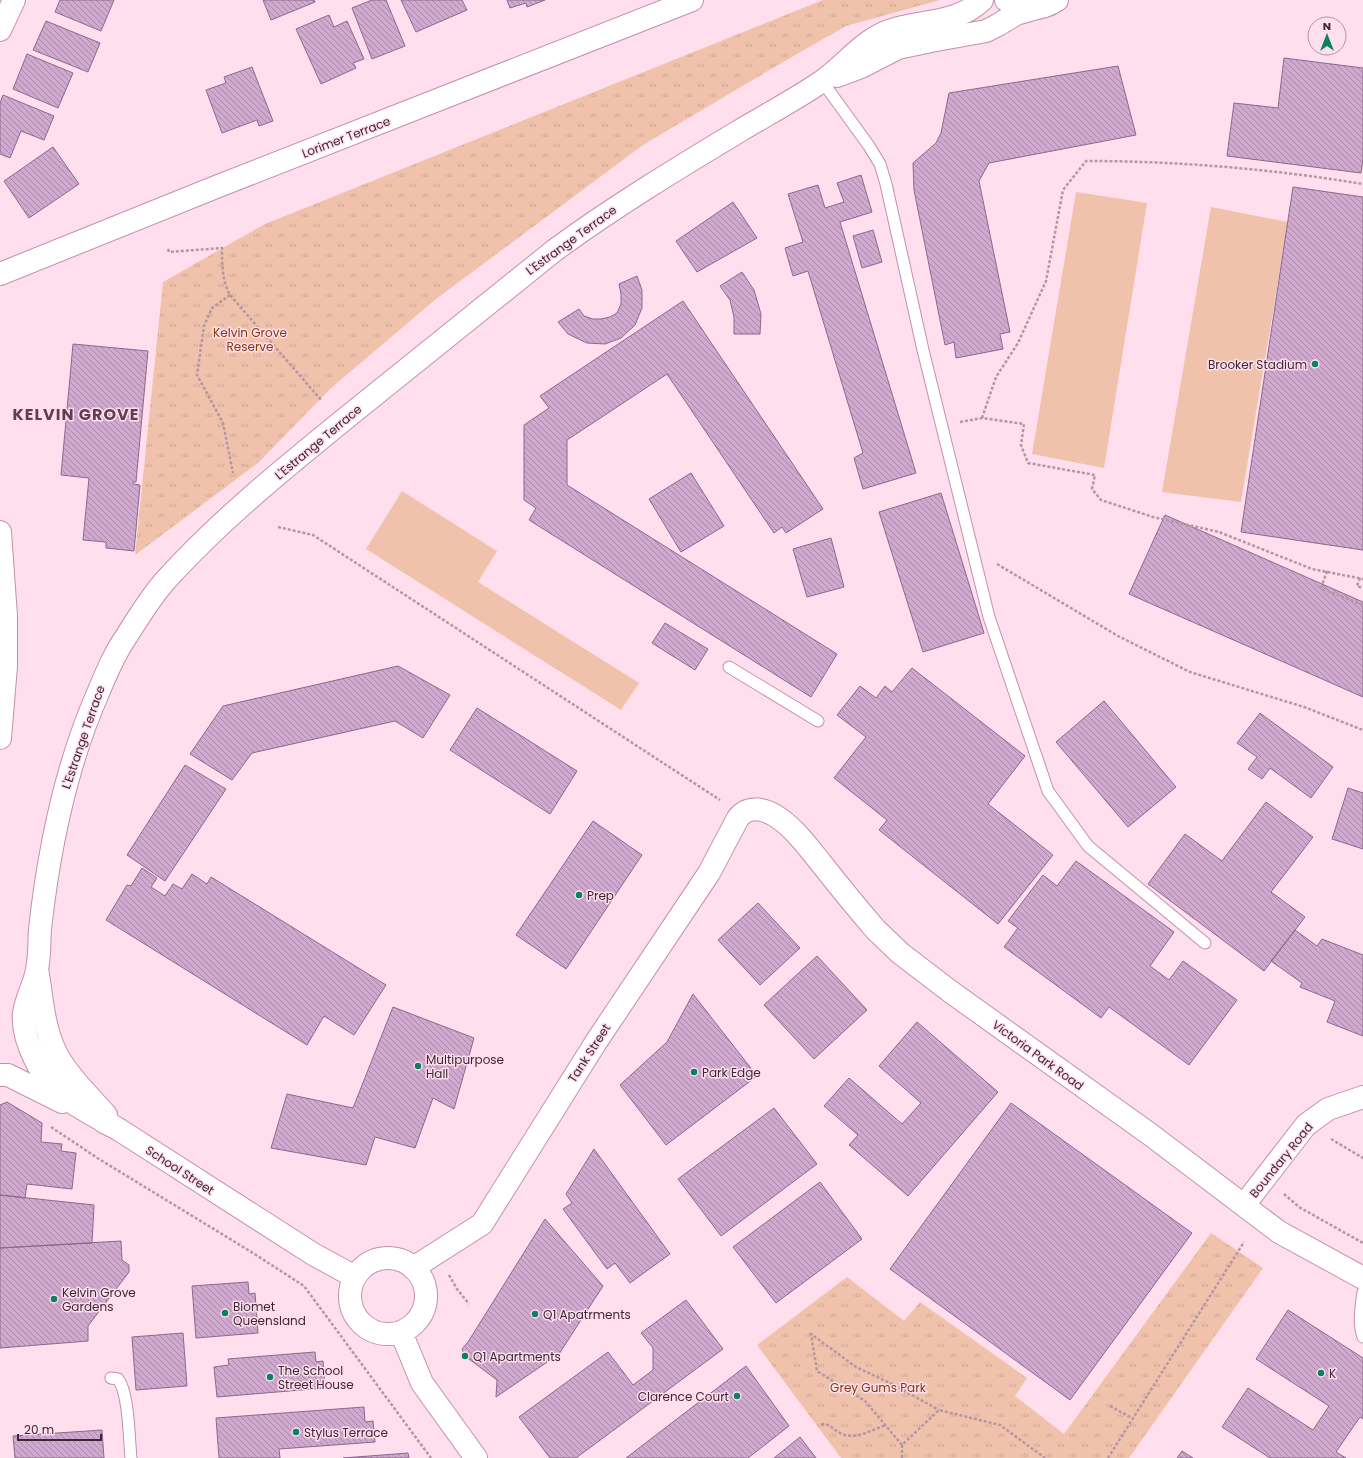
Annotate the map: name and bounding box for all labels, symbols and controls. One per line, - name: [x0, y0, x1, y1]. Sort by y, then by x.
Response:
- north arrow: [1307, 16, 1347, 56]
- text: N: [1323, 18, 1331, 34]
- street label: Lorimer Terrace: [299, 112, 393, 162]
- street label: L'Estrange Terrace: [522, 201, 620, 279]
- park label: Kelvin Grove Reserve: [213, 324, 287, 355]
- place label: Brooker Stadium: [1208, 356, 1307, 373]
- marker: Brooker Stadium: [1310, 359, 1320, 369]
- street label: L'Estrange Terrace: [271, 401, 365, 483]
- district label: KELVIN GROVE: [13, 403, 139, 426]
- street label: L'Estrange Terrace: [57, 683, 109, 791]
- place label: Prep: [587, 887, 614, 904]
- marker: Prep: [574, 890, 584, 900]
- street label: Victoria Park Road: [989, 1016, 1087, 1094]
- street label: Tank Street: [564, 1020, 614, 1086]
- place label: Multipurpose Hall: [426, 1051, 504, 1082]
- marker: Multipurpose Hall: [413, 1061, 423, 1071]
- place label: Park Edge: [702, 1064, 761, 1081]
- marker: Park Edge: [689, 1067, 699, 1077]
- street label: Boundary Road: [1245, 1119, 1317, 1201]
- street label: School Street: [142, 1141, 218, 1199]
- place label: Kelvin Grove Gardens: [62, 1284, 136, 1315]
- marker: Kelvin Grove Gardens: [49, 1294, 59, 1304]
- place label: Biomet Queensland: [233, 1298, 306, 1329]
- place label: Q1 Apatrments: [543, 1306, 631, 1323]
- marker: Biomet Queensland: [220, 1308, 230, 1318]
- marker: Q1 Apatrments: [530, 1309, 540, 1319]
- place label: Q1 Apartments: [473, 1348, 561, 1365]
- marker: Q1 Apartments: [460, 1351, 470, 1361]
- place label: The School Street House: [278, 1362, 354, 1393]
- place label: K: [1329, 1365, 1336, 1382]
- marker: K: [1316, 1368, 1326, 1378]
- marker: The School Street House: [265, 1372, 275, 1382]
- park label: Grey Gums Park: [830, 1379, 927, 1396]
- place label: Clarence Court: [638, 1388, 729, 1405]
- marker: Clarence Court: [732, 1391, 742, 1401]
- scale bar: [18, 1416, 101, 1442]
- text: 20 m: [24, 1421, 54, 1438]
- place label: Stylus Terrace: [304, 1424, 388, 1441]
- marker: Stylus Terrace: [291, 1427, 301, 1437]

